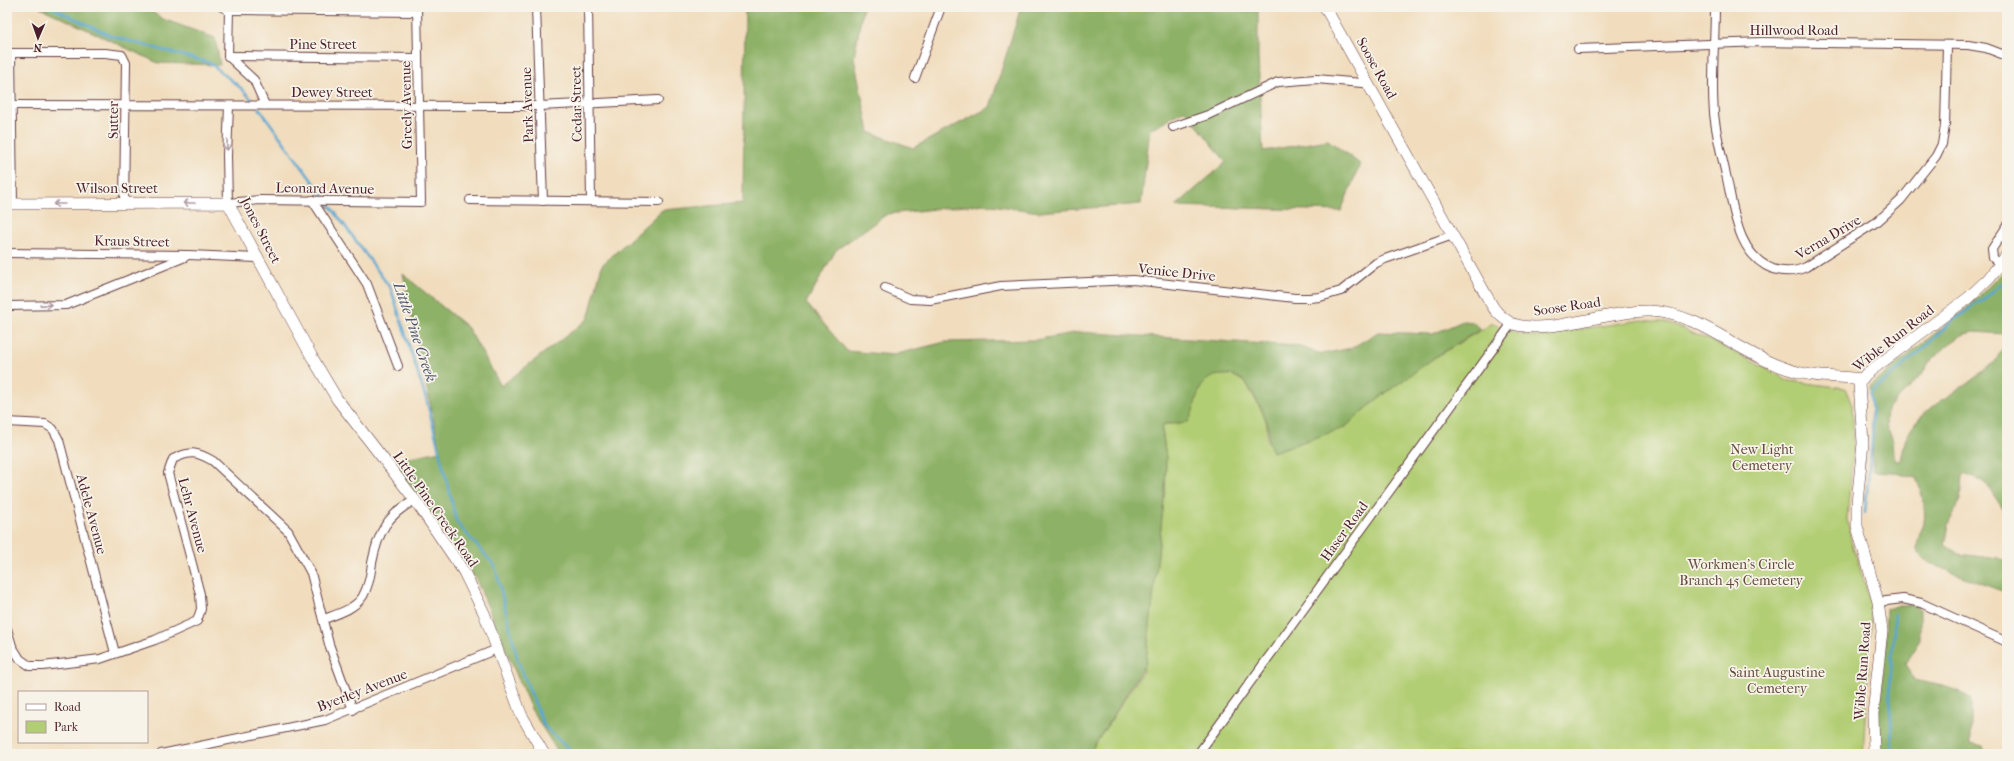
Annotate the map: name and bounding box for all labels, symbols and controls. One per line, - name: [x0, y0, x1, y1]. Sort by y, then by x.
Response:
- north arrow: [18, 18, 58, 58]
- street label: Hillwood Road: [1750, 22, 1839, 39]
- street label: Soose Road: [1353, 35, 1401, 102]
- street label: Pine Street: [289, 36, 357, 53]
- text: N: [33, 41, 42, 54]
- street label: Greely Avenue: [397, 60, 416, 150]
- street label: Cedar Street: [567, 66, 586, 142]
- street label: Park Avenue: [518, 67, 537, 143]
- street label: Dewey Street: [291, 84, 373, 101]
- street label: Sutter: [105, 101, 122, 139]
- one-way arrow: [223, 138, 231, 151]
- street label: Leonard Avenue: [276, 179, 375, 198]
- street label: Wilson Street: [75, 180, 158, 197]
- street label: Jones Street: [236, 193, 284, 266]
- one-way arrow: [183, 199, 196, 207]
- one-way arrow: [53, 200, 66, 208]
- street label: Verna Drive: [1792, 211, 1864, 264]
- street label: Kraus Street: [94, 232, 170, 251]
- street label: Venice Drive: [1136, 260, 1217, 285]
- water label: Little Pine Creek: [389, 279, 441, 384]
- street label: Soose Road: [1532, 293, 1602, 320]
- one-way arrow: [39, 301, 52, 309]
- street label: Wible Run Road: [1848, 301, 1938, 376]
- park label: New Light Cemetery: [1730, 441, 1794, 474]
- street label: Little Pine Creek Road: [389, 448, 482, 571]
- street label: Adele Avenue: [72, 471, 110, 556]
- street label: Lehr Avenue: [174, 476, 211, 555]
- street label: Haser Road: [1317, 498, 1372, 565]
- park label: Workmen's Circle Branch 45 Cemetery: [1679, 556, 1803, 589]
- street label: Wible Run Road: [1851, 621, 1874, 722]
- park label: Saint Augustine Cemetery: [1729, 664, 1825, 697]
- street label: Byerley Avenue: [315, 665, 410, 715]
- legend: [18, 691, 148, 743]
- text: Road: [54, 700, 81, 714]
- text: Park: [54, 720, 79, 734]

